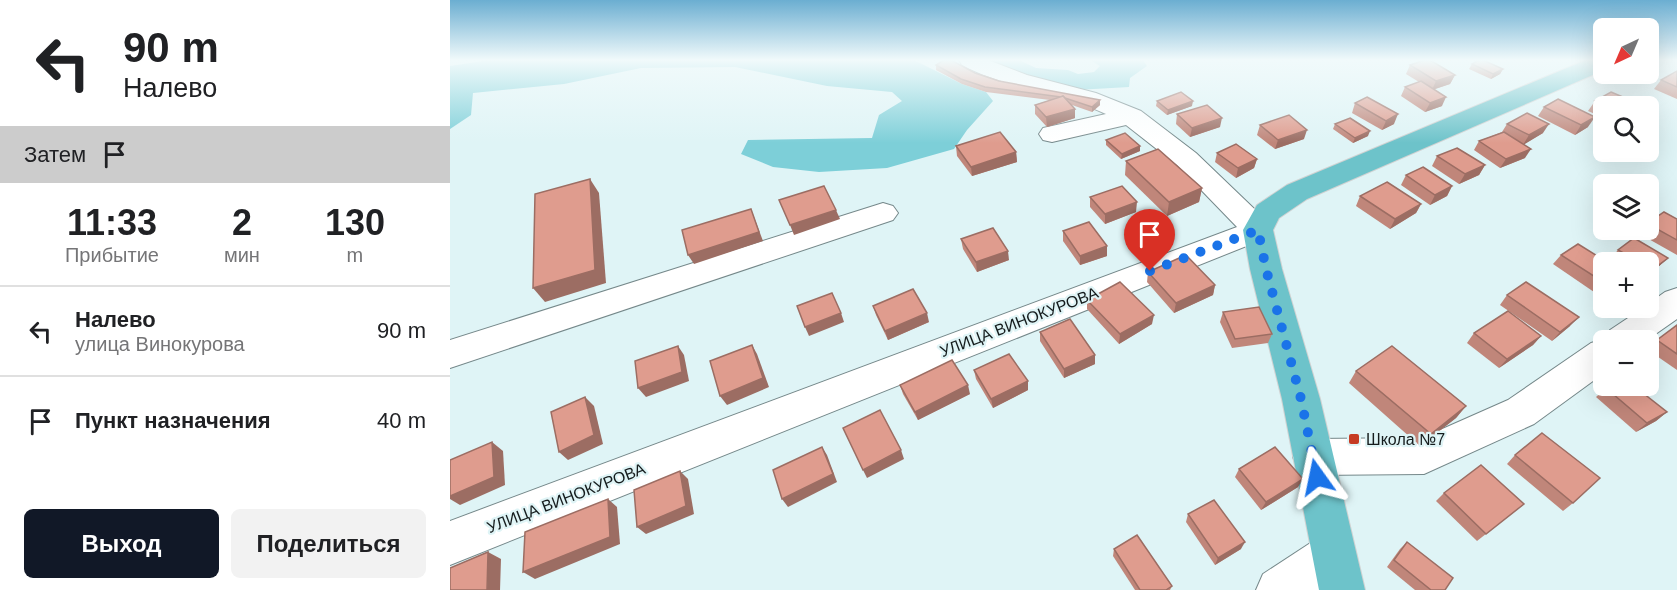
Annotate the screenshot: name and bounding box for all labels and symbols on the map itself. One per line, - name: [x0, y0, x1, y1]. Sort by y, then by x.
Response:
- north arrow: [1593, 18, 1659, 84]
- pin: [1124, 209, 1175, 271]
- street label: УЛИЦА ВИНОКУРОВА: [938, 284, 1101, 360]
- place label: Школа №7: [1366, 431, 1445, 448]
- marker: Школа №7: [1347, 432, 1361, 446]
- position arrow: [1285, 445, 1349, 509]
- street label: УЛИЦА ВИНОКУРОВА: [485, 460, 648, 536]

